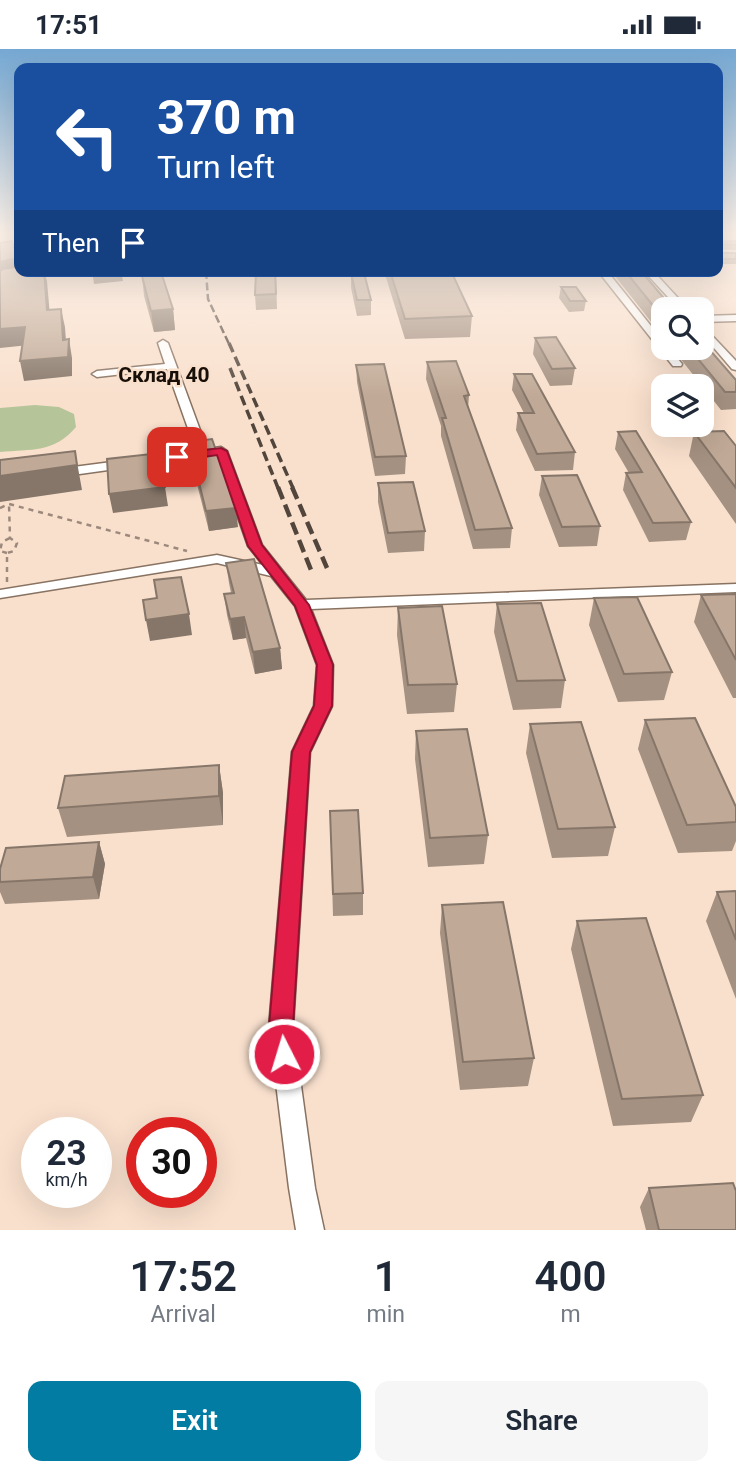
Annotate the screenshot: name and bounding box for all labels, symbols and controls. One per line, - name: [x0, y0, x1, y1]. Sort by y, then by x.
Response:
- text: 17:51: [35, 10, 102, 40]
- text: 370 m: [157, 89, 296, 146]
- icon: left: [42, 91, 133, 182]
- text: Turn left: [157, 148, 275, 186]
- icon: arrive: [114, 224, 152, 262]
- text: Then: [42, 228, 100, 258]
- map controls: [651, 297, 714, 437]
- button: search: [651, 297, 714, 360]
- district label: Склад 40: [118, 363, 210, 387]
- button: layers: [651, 374, 714, 437]
- pin: [147, 427, 207, 487]
- icon: arrive: [158, 438, 196, 476]
- position arrow: [247, 1017, 321, 1091]
- speed limit sign: 30: [126, 1117, 217, 1208]
- text: 23: [46, 1133, 87, 1174]
- text: km/h: [45, 1169, 88, 1190]
- text: 17:52: [130, 1252, 237, 1301]
- text: 1: [374, 1252, 398, 1301]
- text: 400: [534, 1252, 606, 1301]
- text: Arrival: [151, 1301, 216, 1328]
- text: min: [366, 1301, 405, 1328]
- text: m: [560, 1301, 581, 1328]
- button: Exit: [28, 1381, 361, 1461]
- button: Share: [375, 1381, 708, 1461]

